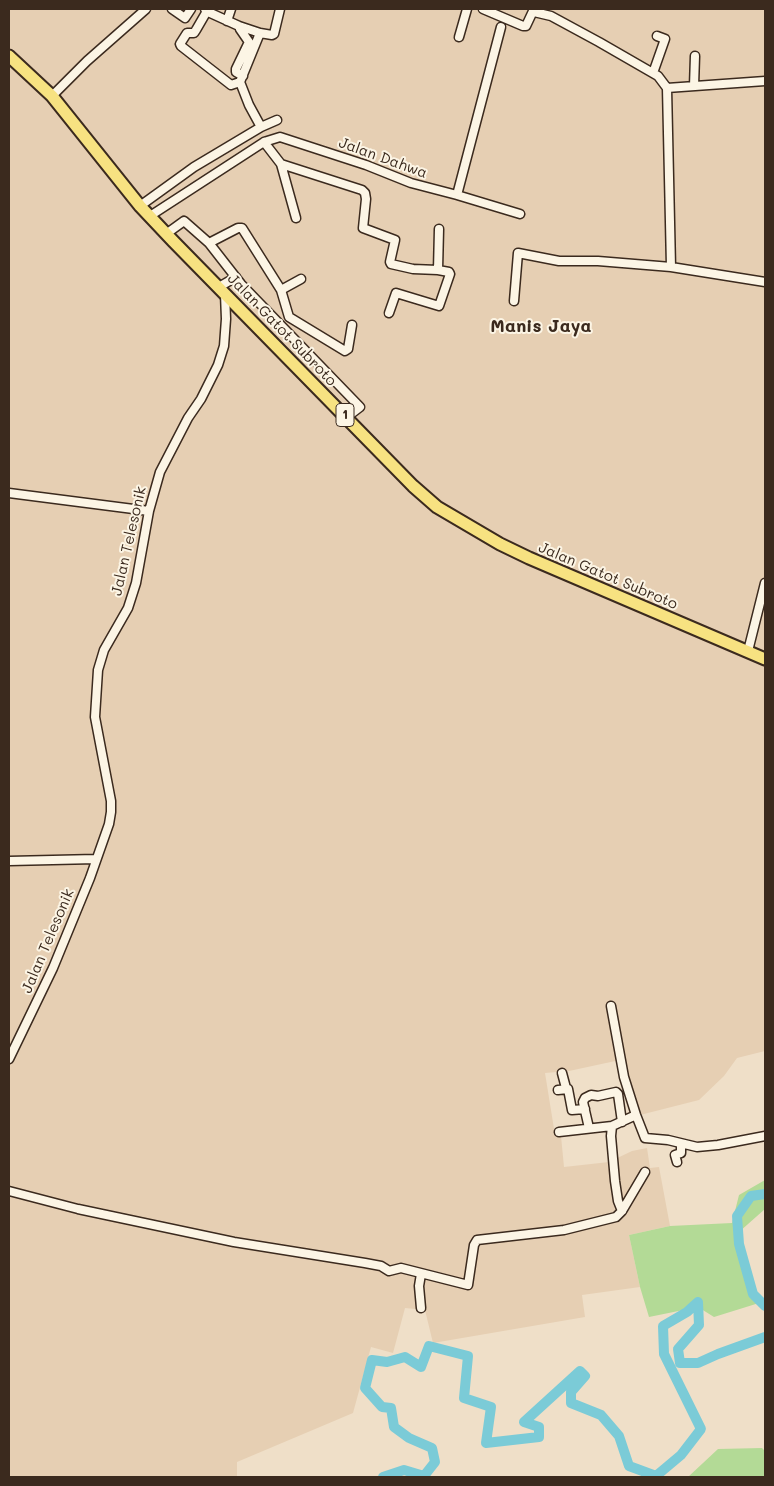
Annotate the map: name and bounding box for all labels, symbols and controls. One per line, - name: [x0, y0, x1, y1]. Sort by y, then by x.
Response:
- street label: Jalan Dahwa: [336, 134, 430, 182]
- street label: Jalan Gatot Subroto: [224, 270, 340, 390]
- district label: Manis Jaya: [490, 315, 592, 337]
- road number: 1: [336, 404, 354, 426]
- street label: Jalan Telesonik: [108, 485, 150, 597]
- street label: Jalan Gatot Subroto: [536, 539, 680, 613]
- street label: Jalan Telesonik: [18, 886, 78, 996]

